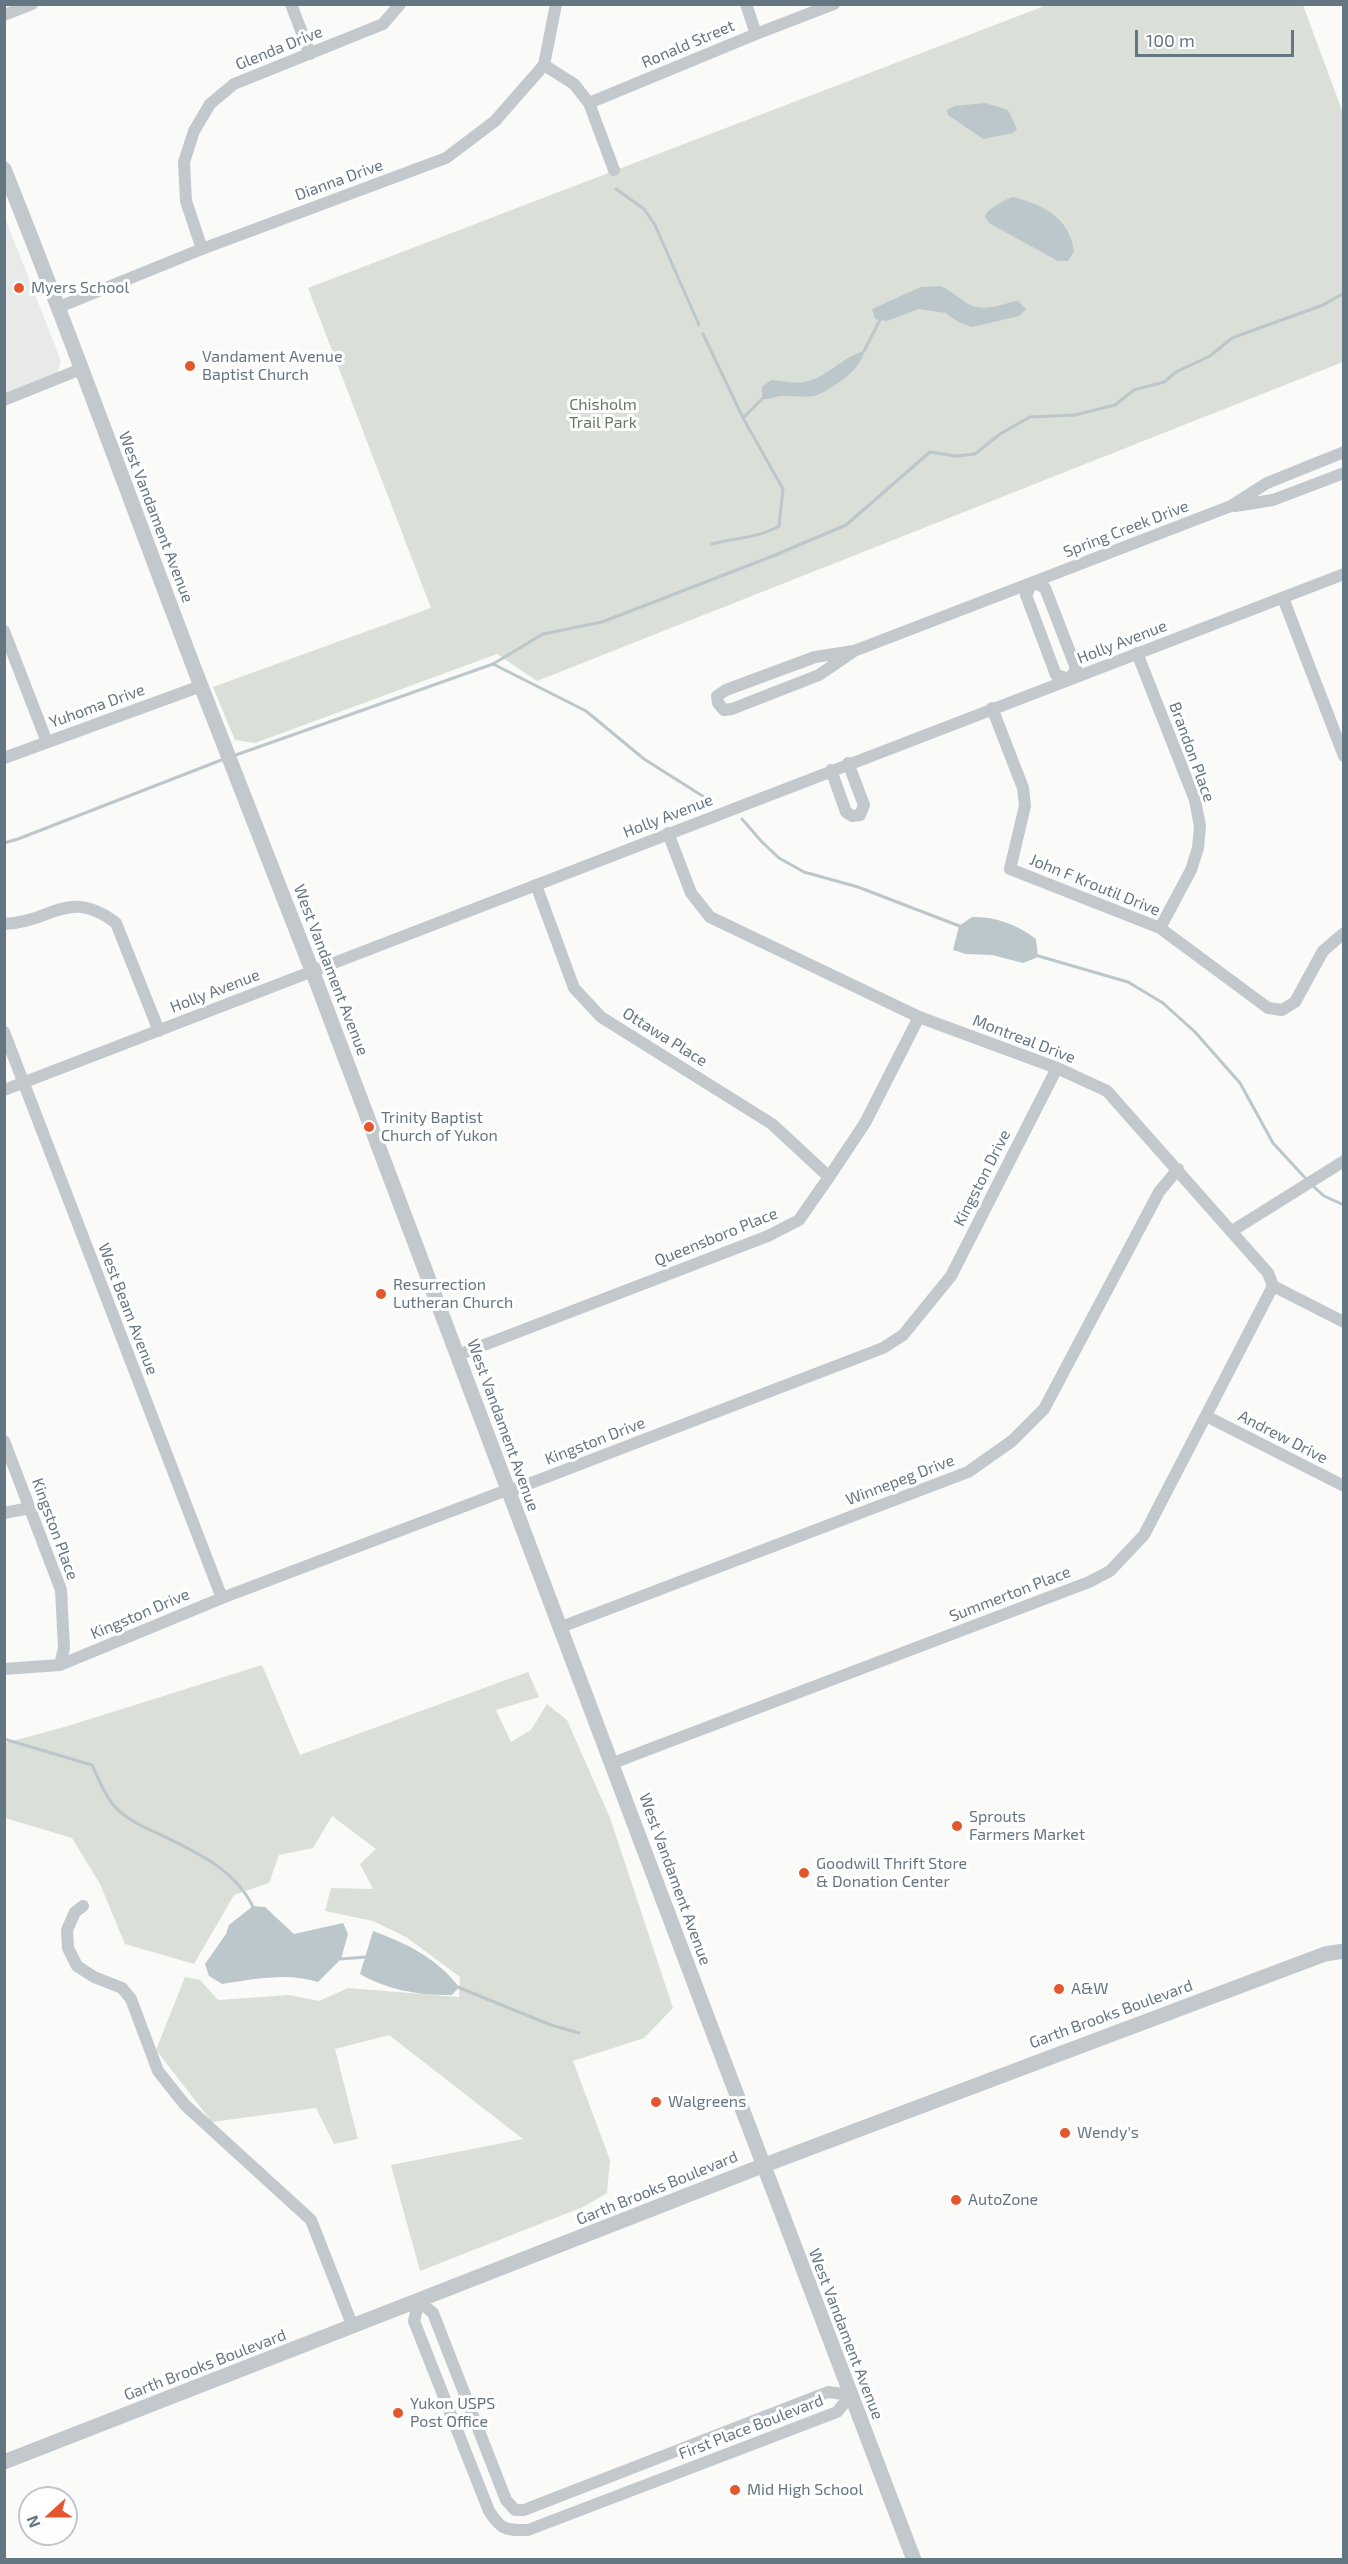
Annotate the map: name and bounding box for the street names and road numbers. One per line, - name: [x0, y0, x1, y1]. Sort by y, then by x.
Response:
- street label: Ronald Street: [639, 16, 737, 72]
- street label: Glenda Drive: [233, 22, 325, 74]
- street label: Dianna Drive: [292, 155, 386, 205]
- street label: West Vandament Avenue: [114, 429, 198, 605]
- street label: Spring Creek Drive: [1061, 496, 1191, 562]
- street label: Holly Avenue: [1074, 616, 1170, 668]
- street label: Yuhoma Drive: [47, 680, 147, 732]
- street label: Brandon Place: [1165, 699, 1219, 805]
- street label: Holly Avenue: [620, 790, 716, 842]
- street label: John F Kroutil Drive: [1027, 850, 1163, 920]
- street label: West Vandament Avenue: [289, 882, 373, 1058]
- street label: Holly Avenue: [167, 965, 263, 1017]
- street label: Ottawa Place: [619, 1003, 711, 1071]
- street label: Montreal Drive: [970, 1011, 1078, 1067]
- street label: Kingston Drive: [949, 1127, 1015, 1229]
- street label: Queensboro Place: [652, 1204, 780, 1270]
- street label: West Beam Avenue: [94, 1240, 162, 1378]
- street label: West Vandament Avenue: [463, 1336, 543, 1514]
- street label: Andrew Drive: [1235, 1406, 1331, 1468]
- street label: Kingston Drive: [542, 1413, 648, 1469]
- street label: Winnepeg Drive: [843, 1450, 957, 1510]
- street label: Kingston Place: [28, 1475, 82, 1583]
- street label: Summerton Place: [947, 1562, 1073, 1626]
- street label: Kingston Drive: [88, 1584, 192, 1644]
- street label: West Vandament Avenue: [635, 1790, 715, 1968]
- street label: Garth Brooks Boulevard: [1027, 1975, 1195, 2053]
- street label: Garth Brooks Boulevard: [573, 2147, 741, 2229]
- street label: West Vandament Avenue: [804, 2246, 888, 2422]
- street label: Garth Brooks Boulevard: [121, 2325, 289, 2405]
- street label: First Place Boulevard: [676, 2391, 826, 2463]

